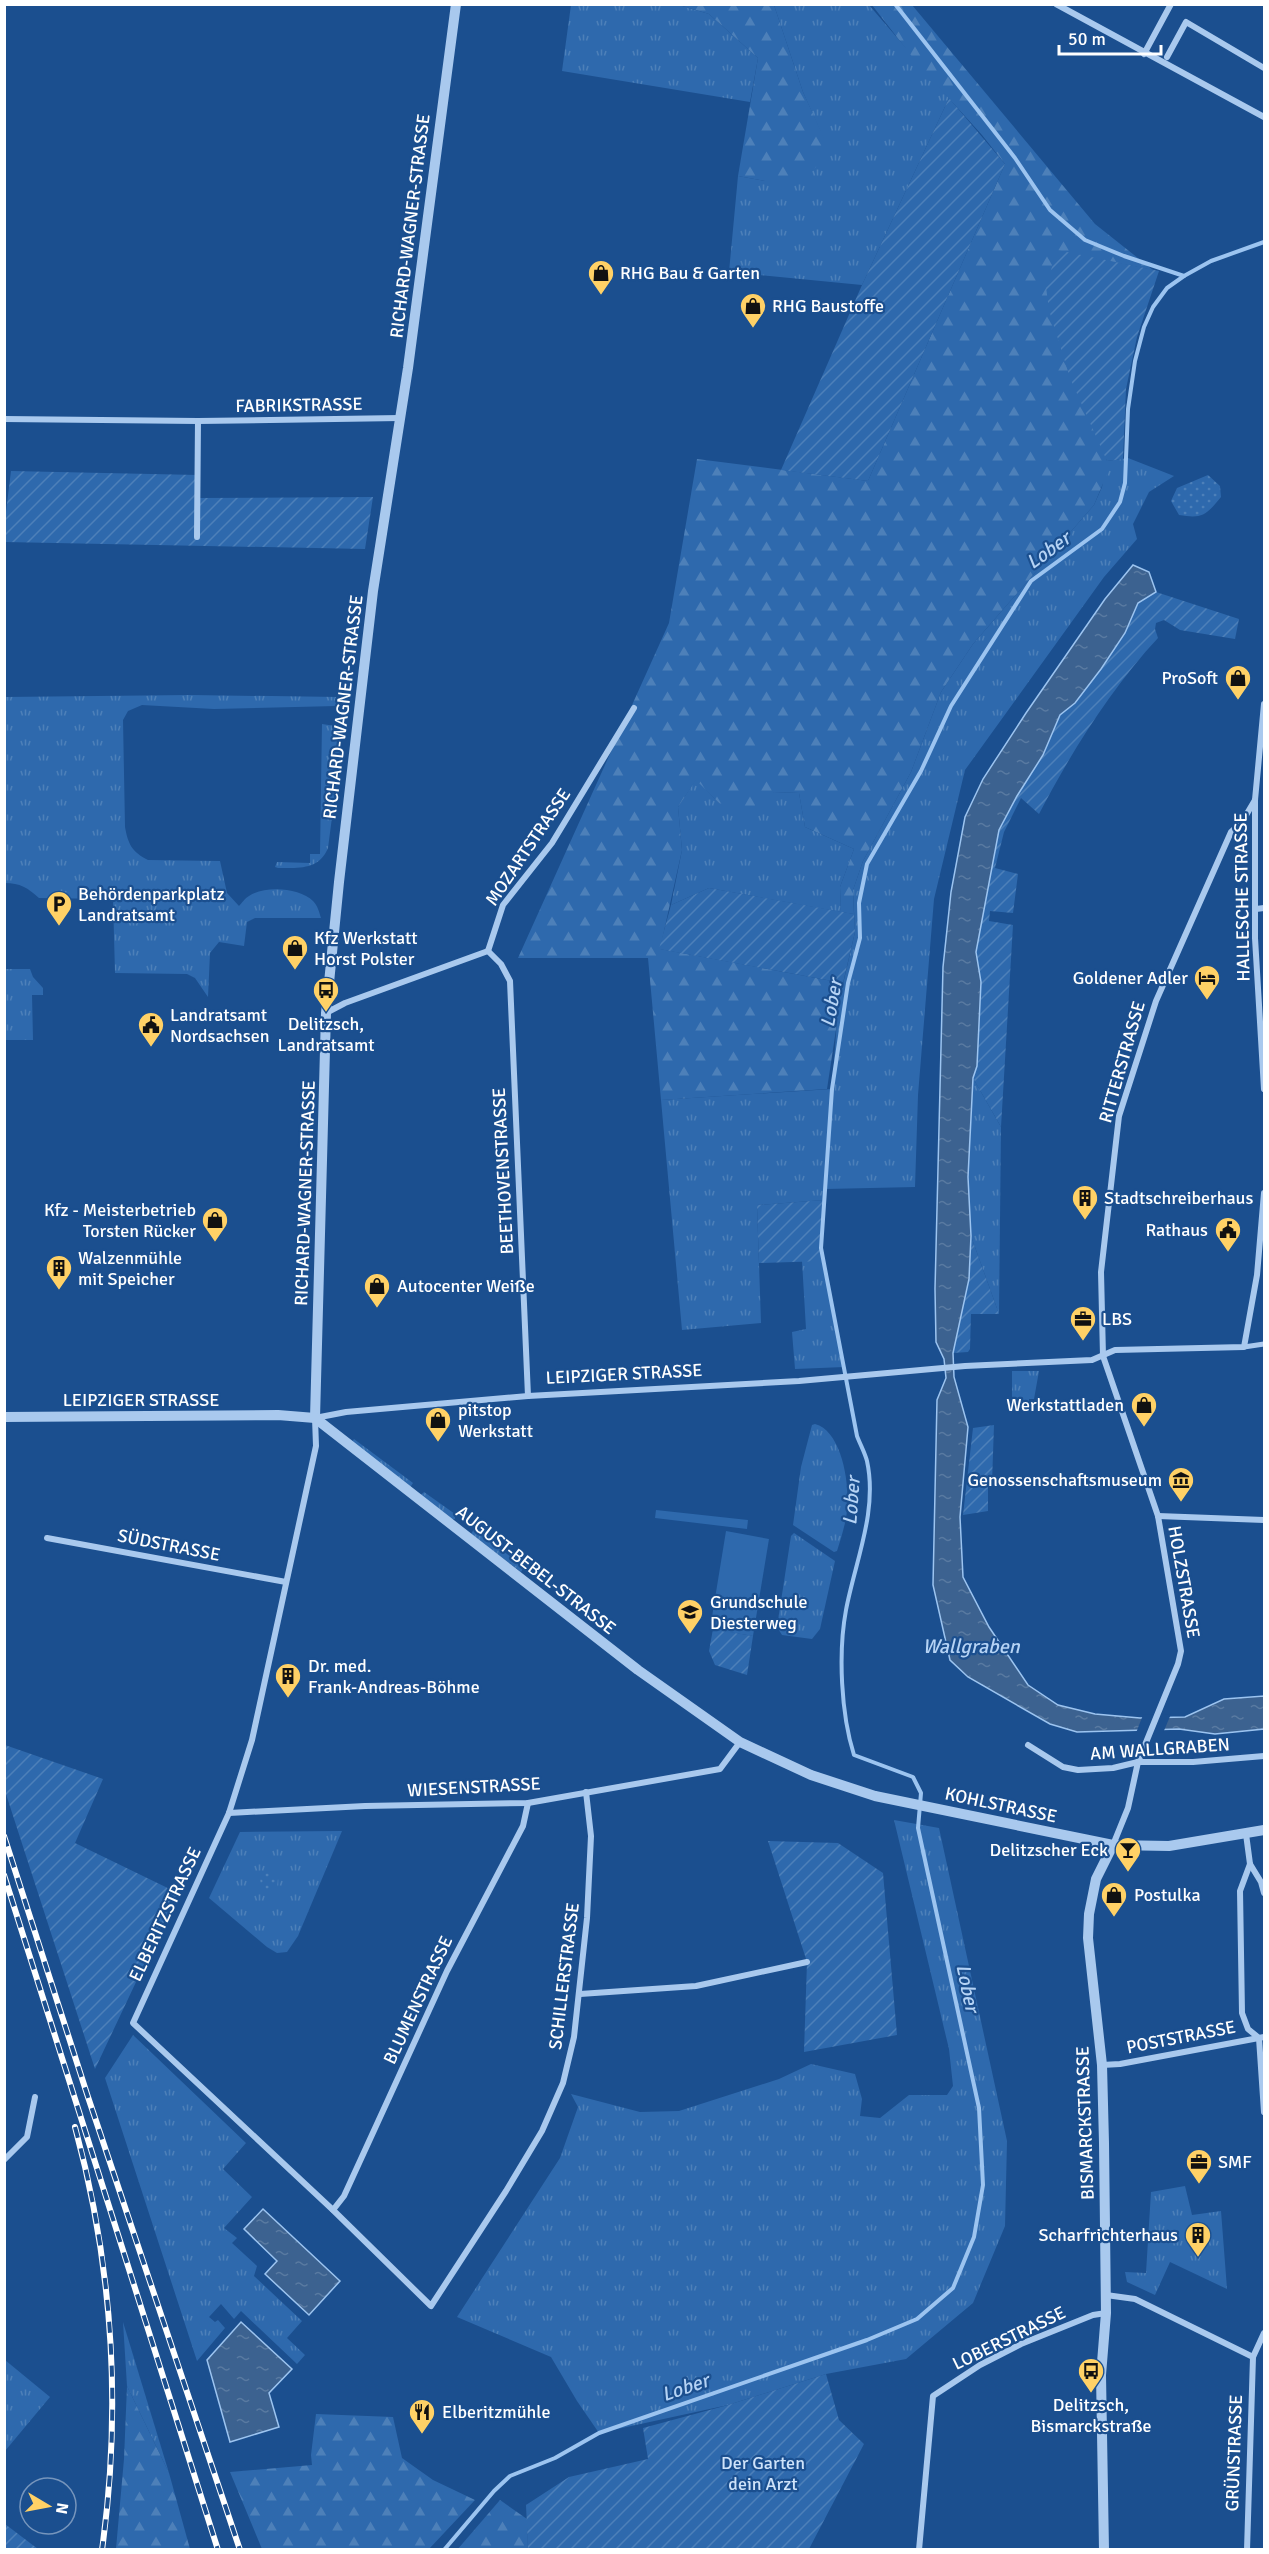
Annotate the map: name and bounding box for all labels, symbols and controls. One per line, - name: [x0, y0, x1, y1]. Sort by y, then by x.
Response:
- scale bar: [1059, 18, 1161, 56]
- text: 50 m: [1068, 28, 1106, 50]
- street label: RICHARD-WAGNER-STRASSE: [385, 113, 435, 339]
- shop icon: RHG Bau & Garten: [586, 258, 616, 296]
- place label: RHG Bau & Garten: [620, 262, 760, 284]
- shop icon: RHG Baustoffe: [738, 291, 768, 329]
- place label: RHG Baustoffe: [772, 295, 884, 317]
- street label: FABRIKSTRASSE: [235, 393, 363, 417]
- water label: Lober: [1021, 525, 1077, 575]
- street label: RICHARD-WAGNER-STRASSE: [318, 594, 368, 820]
- shop icon: ProSoft: [1223, 663, 1253, 701]
- place label: ProSoft: [1161, 667, 1218, 689]
- street label: MOZARTSTRASSE: [481, 784, 575, 910]
- street label: HALLESCHE STRASSE: [1230, 812, 1254, 982]
- place label: Behördenparkplatz Landratsamt: [78, 883, 225, 926]
- parking icon: Behördenparkplatz Landratsamt: [44, 889, 74, 927]
- place label: Kfz Werkstatt Horst Polster: [314, 927, 418, 970]
- shop icon: Kfz Werkstatt Horst Polster: [280, 933, 310, 971]
- hotel icon: Goldener Adler: [1192, 963, 1222, 1001]
- place label: Goldener Adler: [1073, 967, 1188, 989]
- bus stop icon: Delitzsch, Landratsamt: [311, 975, 341, 1013]
- water label: Lober: [815, 975, 848, 1029]
- street label: RITTERSTRASSE: [1094, 999, 1150, 1125]
- place label: Landratsamt Nordsachsen: [170, 1004, 270, 1047]
- public building icon: Landratsamt Nordsachsen: [136, 1010, 166, 1048]
- place label: Delitzsch, Landratsamt: [277, 1013, 375, 1056]
- street label: RICHARD-WAGNER-STRASSE: [290, 1080, 320, 1306]
- street label: BEETHOVENSTRASSE: [488, 1087, 518, 1255]
- building icon: Stadtschreiberhaus: [1070, 1183, 1100, 1221]
- place label: Stadtschreiberhaus: [1104, 1187, 1253, 1209]
- place label: Kfz - Meisterbetrieb Torsten Rücker: [44, 1199, 196, 1242]
- shop icon: Kfz - Meisterbetrieb Torsten Rücker: [200, 1205, 230, 1243]
- public building icon: Rathaus: [1213, 1215, 1243, 1253]
- place label: Rathaus: [1145, 1219, 1208, 1241]
- place label: Walzenmühle mit Speicher: [78, 1247, 182, 1290]
- building icon: Walzenmühle mit Speicher: [44, 1253, 74, 1291]
- shop icon: Autocenter Weiße: [362, 1271, 392, 1309]
- place label: Autocenter Weiße: [397, 1275, 535, 1297]
- office icon: LBS: [1068, 1304, 1098, 1342]
- place label: LBS: [1102, 1308, 1132, 1330]
- street label: LEIPZIGER STRASSE: [545, 1359, 703, 1389]
- street label: LEIPZIGER STRASSE: [63, 1389, 219, 1411]
- shop icon: Werkstattladen: [1129, 1390, 1159, 1428]
- place label: Werkstattladen: [1006, 1394, 1124, 1416]
- place label: pitstop Werkstatt: [458, 1399, 533, 1442]
- shop icon: pitstop Werkstatt: [423, 1405, 453, 1443]
- museum icon: Genossenschaftsmuseum: [1166, 1465, 1196, 1503]
- place label: Genossenschaftsmuseum: [967, 1469, 1162, 1491]
- water label: Lober: [837, 1473, 866, 1526]
- street label: AUGUST-BEBEL-STRASSE: [452, 1501, 620, 1639]
- street label: SÜDSTRASSE: [116, 1524, 222, 1566]
- street label: HOLZSTRASSE: [1163, 1524, 1205, 1640]
- place label: Grundschule Diesterweg: [710, 1591, 808, 1634]
- school or university icon: Grundschule Diesterweg: [675, 1597, 705, 1635]
- water label: Wallgraben: [922, 1634, 1021, 1659]
- place label: Dr. med. Frank-Andreas-Böhme: [308, 1655, 480, 1698]
- building icon: Dr. med. Frank-Andreas-Böhme: [273, 1661, 303, 1699]
- street label: AM WALLGRABEN: [1089, 1733, 1231, 1765]
- street label: WIESENSTRASSE: [407, 1773, 541, 1801]
- street label: KOHLSTRASSE: [943, 1782, 1059, 1828]
- bar icon: Delitzscher Eck: [1113, 1835, 1143, 1873]
- place label: Delitzscher Eck: [989, 1839, 1108, 1861]
- street label: ELBERITZSTRASSE: [124, 1843, 206, 1985]
- shop icon: Postulka: [1099, 1880, 1129, 1918]
- place label: Postulka: [1134, 1884, 1201, 1906]
- street label: SCHILLERSTRASSE: [544, 1901, 584, 2051]
- street label: BLUMENSTRASSE: [379, 1932, 457, 2068]
- water label: Lober: [950, 1962, 985, 2017]
- street label: POSTSTRASSE: [1125, 2016, 1237, 2058]
- street label: BISMARCKSTRASSE: [1071, 2046, 1099, 2200]
- office icon: SMF: [1184, 2147, 1214, 2185]
- place label: SMF: [1218, 2151, 1252, 2173]
- building icon: Scharfrichterhaus: [1183, 2220, 1213, 2258]
- place label: Scharfrichterhaus: [1039, 2224, 1178, 2246]
- street label: LOBERSTRASSE: [949, 2301, 1069, 2375]
- bus stop icon: Delitzsch, Bismarckstraße: [1076, 2356, 1106, 2394]
- water label: Lober: [658, 2367, 715, 2407]
- place label: Delitzsch, Bismarckstraße: [1030, 2394, 1152, 2437]
- street label: GRÜNSTRASSE: [1221, 2394, 1247, 2512]
- restaurant icon: Elberitzmühle: [407, 2397, 437, 2435]
- place label: Elberitzmühle: [442, 2401, 550, 2423]
- park label: Der Garten dein Arzt: [721, 2452, 805, 2495]
- north arrow: [18, 2476, 78, 2536]
- text: N: [51, 2501, 73, 2516]

